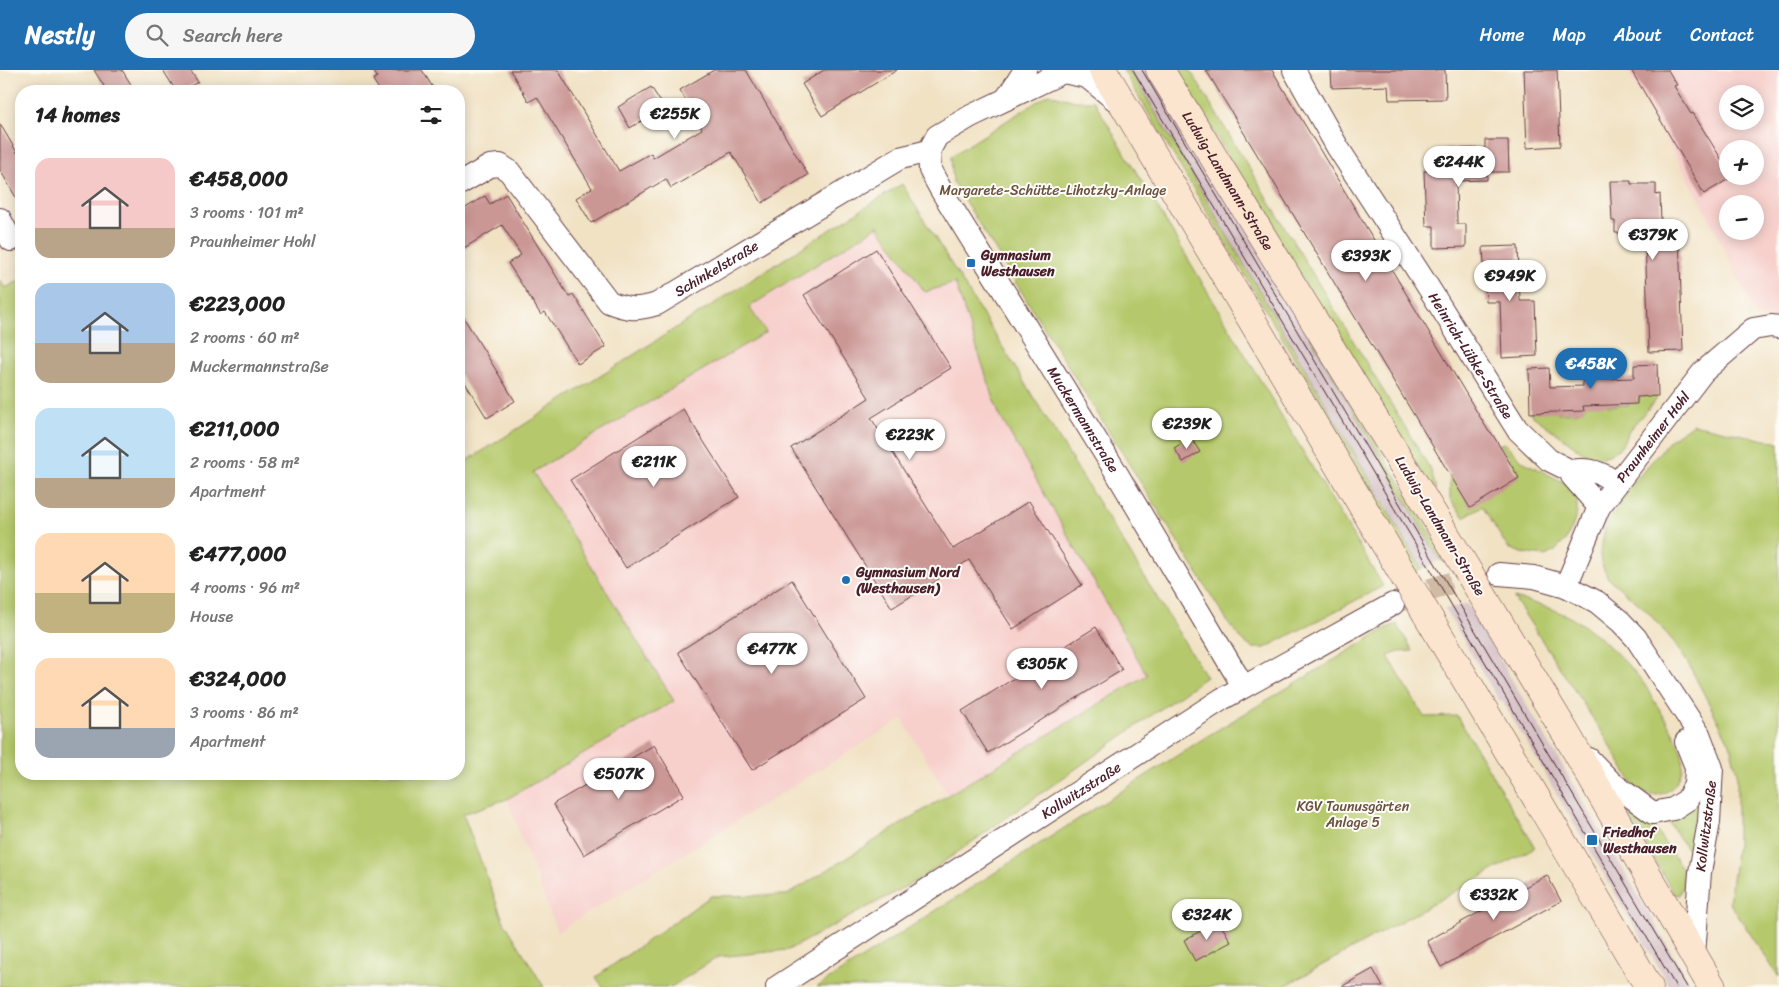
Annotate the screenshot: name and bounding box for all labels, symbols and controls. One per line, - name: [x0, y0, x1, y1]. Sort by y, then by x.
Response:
- search box: [125, 13, 475, 58]
- text: Nestly: [25, 14, 95, 56]
- text: Search here: [183, 19, 283, 52]
- text: Home: [1480, 19, 1525, 51]
- text: Map: [1553, 19, 1586, 51]
- text: About: [1614, 19, 1662, 51]
- text: Contact: [1690, 19, 1754, 51]
- icon: search: [143, 21, 171, 49]
- map controls: [1719, 85, 1764, 240]
- button: layers: [1719, 85, 1764, 130]
- text: 14 homes: [35, 96, 120, 134]
- pin: €255K: [640, 98, 710, 140]
- text: €255K: [650, 99, 700, 128]
- icon: filters: [417, 101, 445, 129]
- street label: Ludwig-Landmann-Straße: [1175, 106, 1281, 256]
- button: +: [1719, 140, 1764, 185]
- pin: €244K: [1424, 146, 1494, 188]
- text: €244K: [1434, 147, 1484, 176]
- text: €458,000: [190, 160, 288, 198]
- icon: home: [75, 178, 135, 238]
- park label: Margarete-Schütte-Lihotzky-Anlage: [939, 178, 1167, 203]
- button: −: [1719, 195, 1764, 240]
- text: 3 rooms · 101 m²: [190, 198, 304, 227]
- pin: €379K: [1618, 218, 1688, 261]
- text: €379K: [1629, 220, 1677, 249]
- text: Praunheimer Hohl: [190, 227, 315, 256]
- street label: Schinkelstraße: [669, 233, 763, 304]
- pin: €393K: [1331, 240, 1401, 282]
- text: €393K: [1342, 241, 1390, 270]
- place label: Gymnasium Westhausen: [980, 243, 1055, 284]
- marker: Gymnasium Westhausen: [965, 257, 977, 269]
- pin: €949K: [1475, 260, 1545, 302]
- text: €949K: [1485, 261, 1535, 290]
- text: €223,000: [190, 285, 285, 323]
- street label: Heinrich-Lübke-Straße: [1422, 287, 1520, 424]
- icon: home: [75, 303, 135, 363]
- text: 2 rooms · 60 m²: [190, 323, 300, 352]
- pin: €458K: [1556, 348, 1626, 390]
- text: €458K: [1566, 349, 1616, 378]
- text: Muckermannstraße: [190, 352, 329, 381]
- street label: Muckermannstraße: [1041, 361, 1126, 477]
- street label: Praunheimer Hohl: [1610, 385, 1697, 488]
- pin: €239K: [1152, 408, 1222, 450]
- text: €239K: [1163, 409, 1211, 438]
- text: €211,000: [190, 410, 280, 448]
- pin: €223K: [875, 418, 945, 461]
- text: €223K: [886, 420, 934, 449]
- icon: home: [75, 428, 135, 488]
- pin: €211K: [619, 446, 689, 488]
- text: €211K: [632, 447, 676, 476]
- text: 2 rooms · 58 m²: [190, 448, 300, 477]
- street label: Ludwig-Landmann-Straße: [1388, 451, 1492, 601]
- text: Apartment: [190, 477, 266, 506]
- text: €477,000: [190, 535, 287, 573]
- icon: home: [75, 553, 135, 613]
- place label: Gymnasium Nord (Westhausen): [855, 560, 961, 601]
- text: 4 rooms · 96 m²: [190, 573, 300, 602]
- marker: Gymnasium Nord (Westhausen): [840, 574, 852, 586]
- text: House: [190, 602, 233, 631]
- pin: €477K: [737, 632, 807, 675]
- text: €477K: [748, 634, 796, 663]
- pin: €305K: [1007, 648, 1077, 690]
- text: €305K: [1017, 649, 1067, 678]
- text: €324,000: [190, 660, 286, 698]
- icon: home: [75, 678, 135, 738]
- text: 3 rooms · 86 m²: [190, 698, 299, 727]
- text: Apartment: [190, 727, 266, 756]
- street label: Kollwitzstraße: [1036, 755, 1126, 826]
- pin: €507K: [584, 758, 654, 800]
- text: €507K: [594, 759, 644, 788]
- street label: Kollwitzstraße: [1688, 779, 1724, 873]
- park label: KGV Taunusgärten Anlage 5: [1297, 794, 1410, 835]
- place label: Friedhof Westhausen: [1602, 820, 1677, 861]
- marker: Friedhof Westhausen: [1585, 833, 1599, 847]
- pin: €332K: [1459, 878, 1529, 921]
- text: €332K: [1470, 880, 1518, 909]
- pin: €324K: [1172, 898, 1242, 941]
- text: €324K: [1183, 900, 1231, 929]

